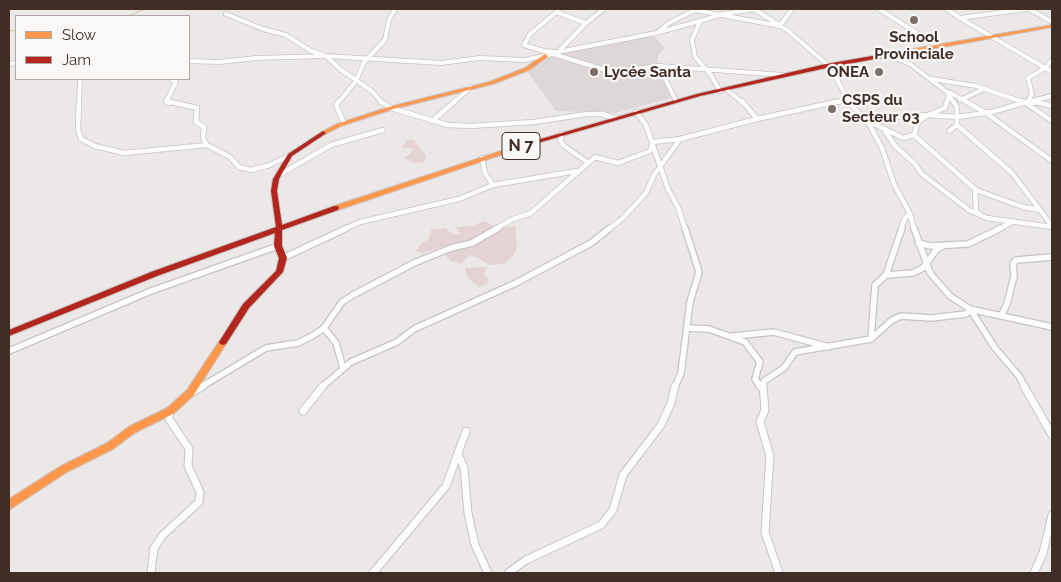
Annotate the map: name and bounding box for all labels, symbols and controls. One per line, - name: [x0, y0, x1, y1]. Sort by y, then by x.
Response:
- marker: School Provinciale: [908, 14, 920, 26]
- legend: [15, 15, 190, 80]
- text: Slow: [62, 26, 96, 44]
- place label: School Provinciale: [874, 28, 954, 63]
- text: Jam: [62, 51, 91, 69]
- place label: Lycée Santa: [604, 63, 691, 81]
- place label: ONEA: [827, 63, 869, 81]
- marker: Lycée Santa: [588, 66, 600, 78]
- marker: ONEA: [873, 66, 885, 78]
- place label: CSPS du Secteur 03: [842, 91, 920, 126]
- marker: CSPS du Secteur 03: [826, 103, 838, 115]
- road number: N 7: [502, 132, 540, 160]

